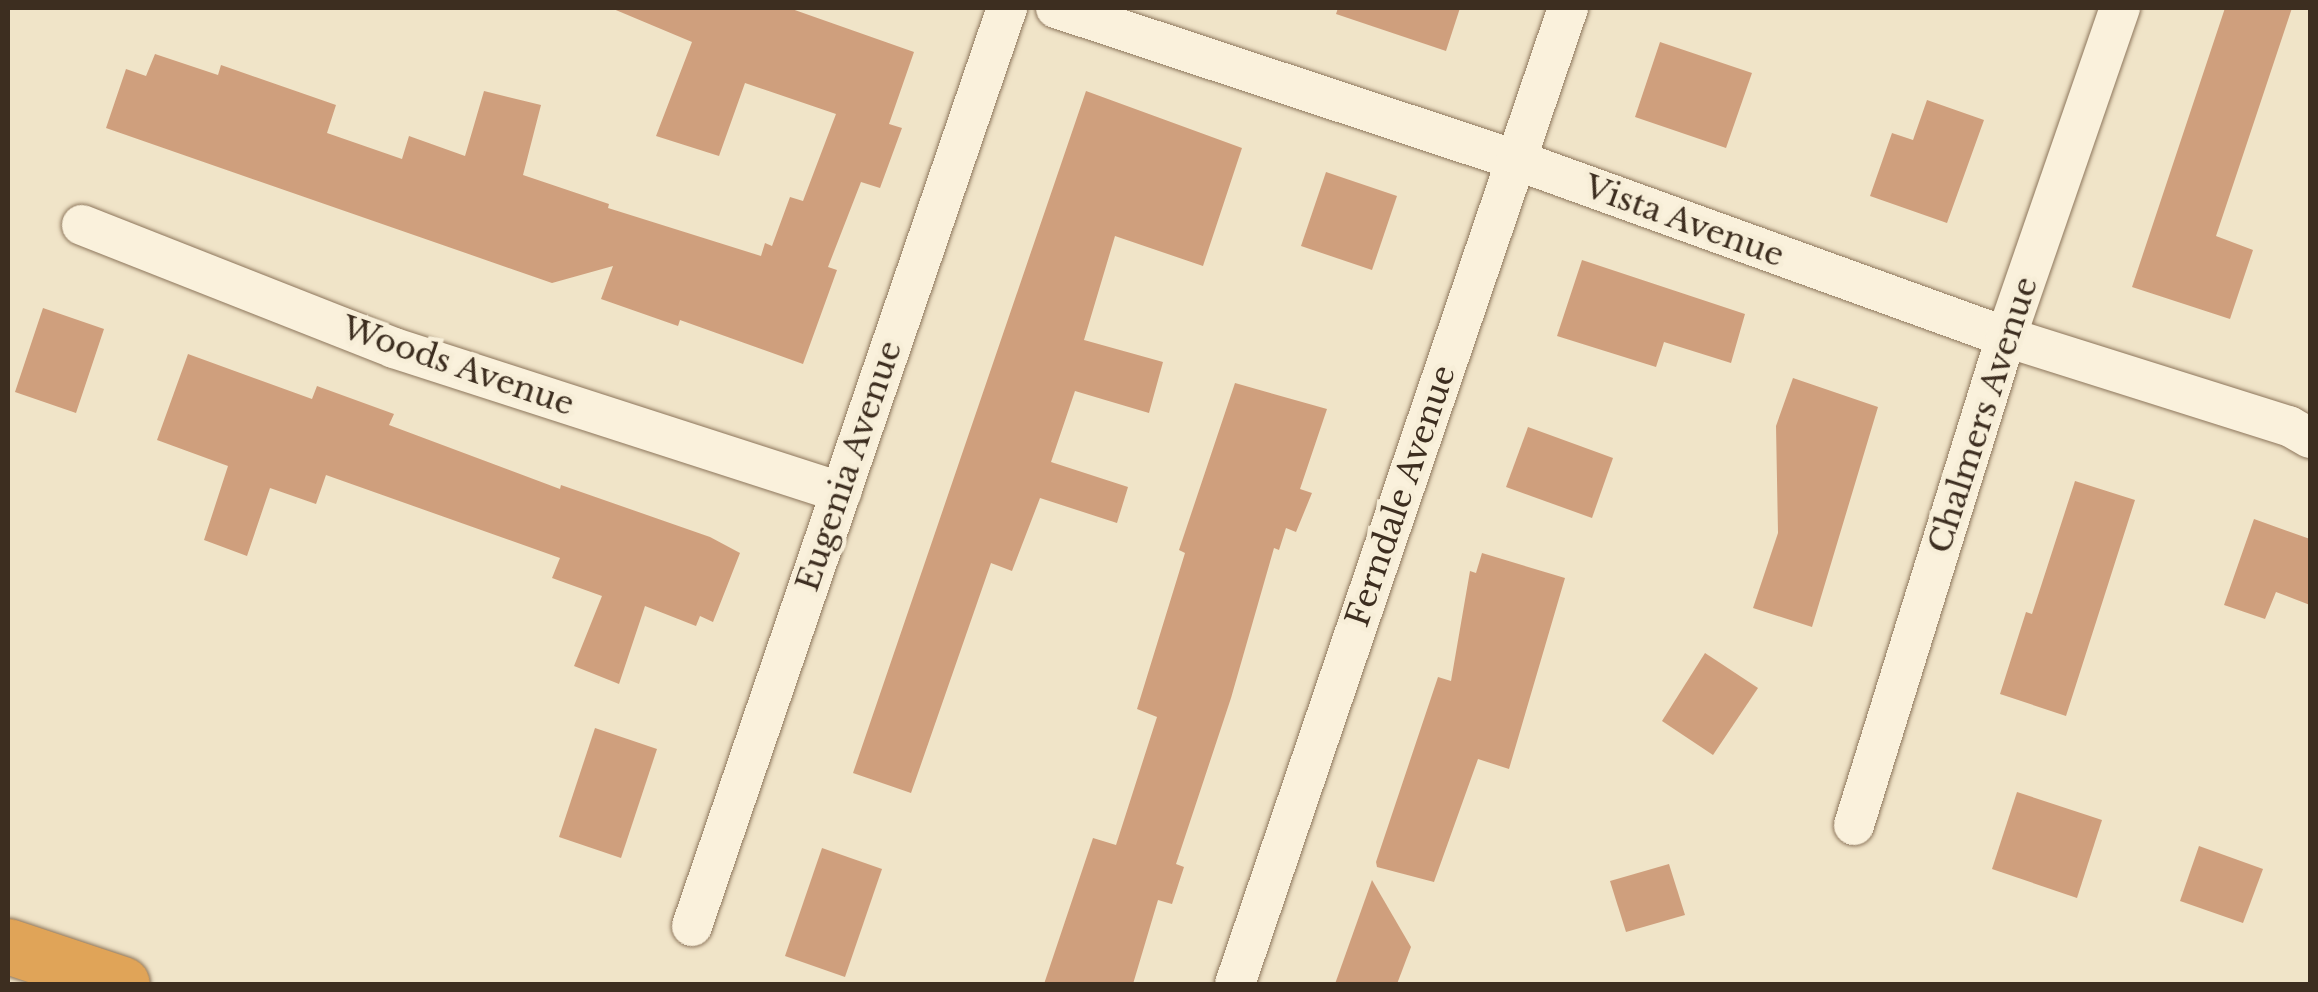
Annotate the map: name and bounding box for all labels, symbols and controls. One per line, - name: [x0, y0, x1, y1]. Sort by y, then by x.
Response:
- street label: Vista Avenue: [1578, 167, 1790, 275]
- street label: Chalmers Avenue: [1920, 271, 2046, 559]
- street label: Woods Avenue: [336, 308, 580, 424]
- street label: Eugenia Avenue: [788, 335, 910, 597]
- street label: Ferndale Avenue: [1338, 360, 1464, 632]

